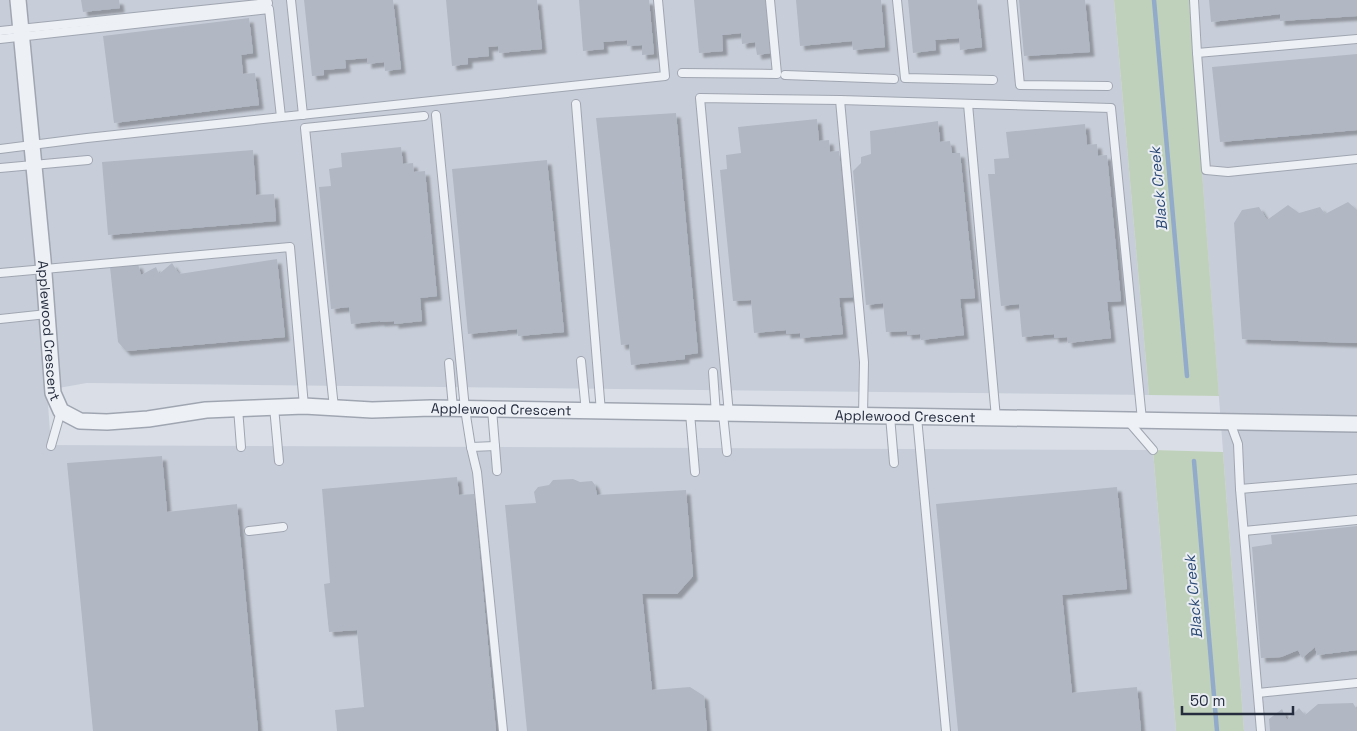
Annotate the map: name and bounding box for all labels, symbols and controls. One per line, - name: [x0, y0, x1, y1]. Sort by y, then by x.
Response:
- water label: Black Creek: [1145, 145, 1171, 232]
- street label: Applewood Crescent: [34, 260, 64, 404]
- street label: Applewood Crescent: [431, 399, 572, 419]
- street label: Applewood Crescent: [835, 406, 976, 426]
- water label: Black Creek: [1180, 553, 1206, 640]
- scale bar: [1182, 684, 1293, 716]
- text: 50 m: [1190, 691, 1225, 710]

